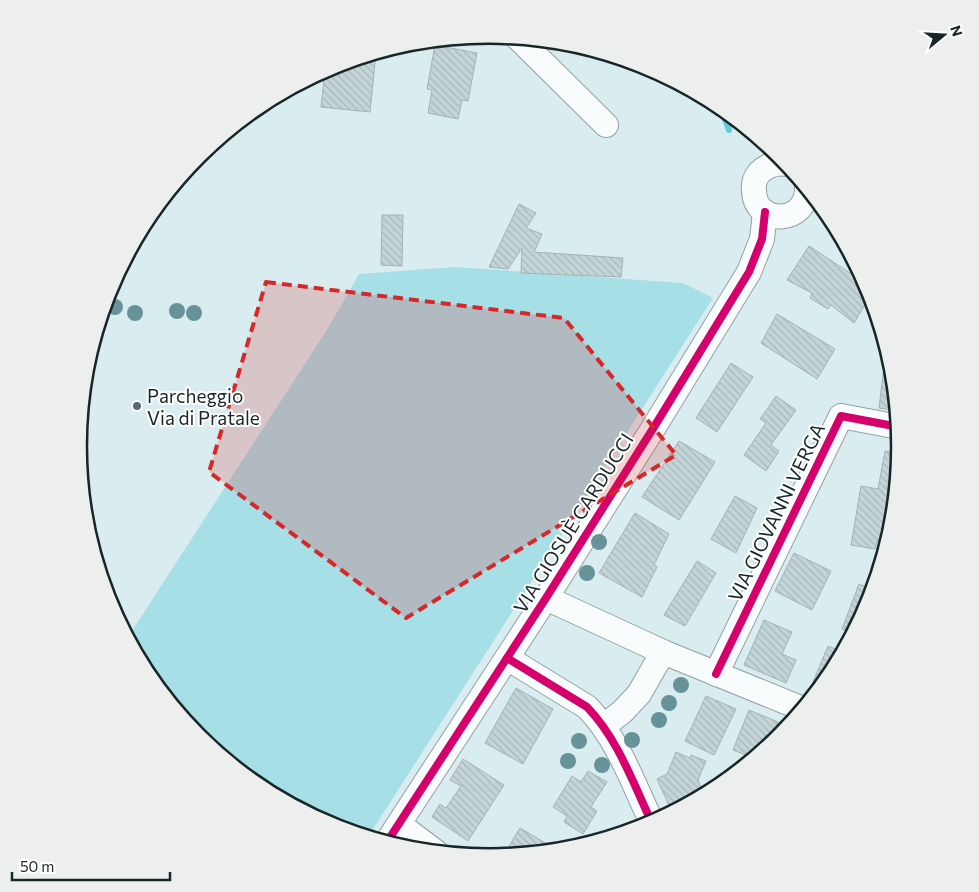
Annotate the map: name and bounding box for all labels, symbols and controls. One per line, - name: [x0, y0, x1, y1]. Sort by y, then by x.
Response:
- north arrow: [919, 10, 969, 60]
- text: N: [947, 23, 967, 38]
- place label: Parcheggio Via di Pratale: [147, 384, 260, 429]
- marker: Parcheggio Via di Pratale: [131, 400, 143, 412]
- street label: VIA GIOVANNI VERGA: [723, 419, 829, 605]
- street label: VIA GIOSUÈ CARDUCCI: [508, 429, 638, 617]
- scale bar: [12, 850, 170, 882]
- text: 50 m: [20, 857, 54, 875]

